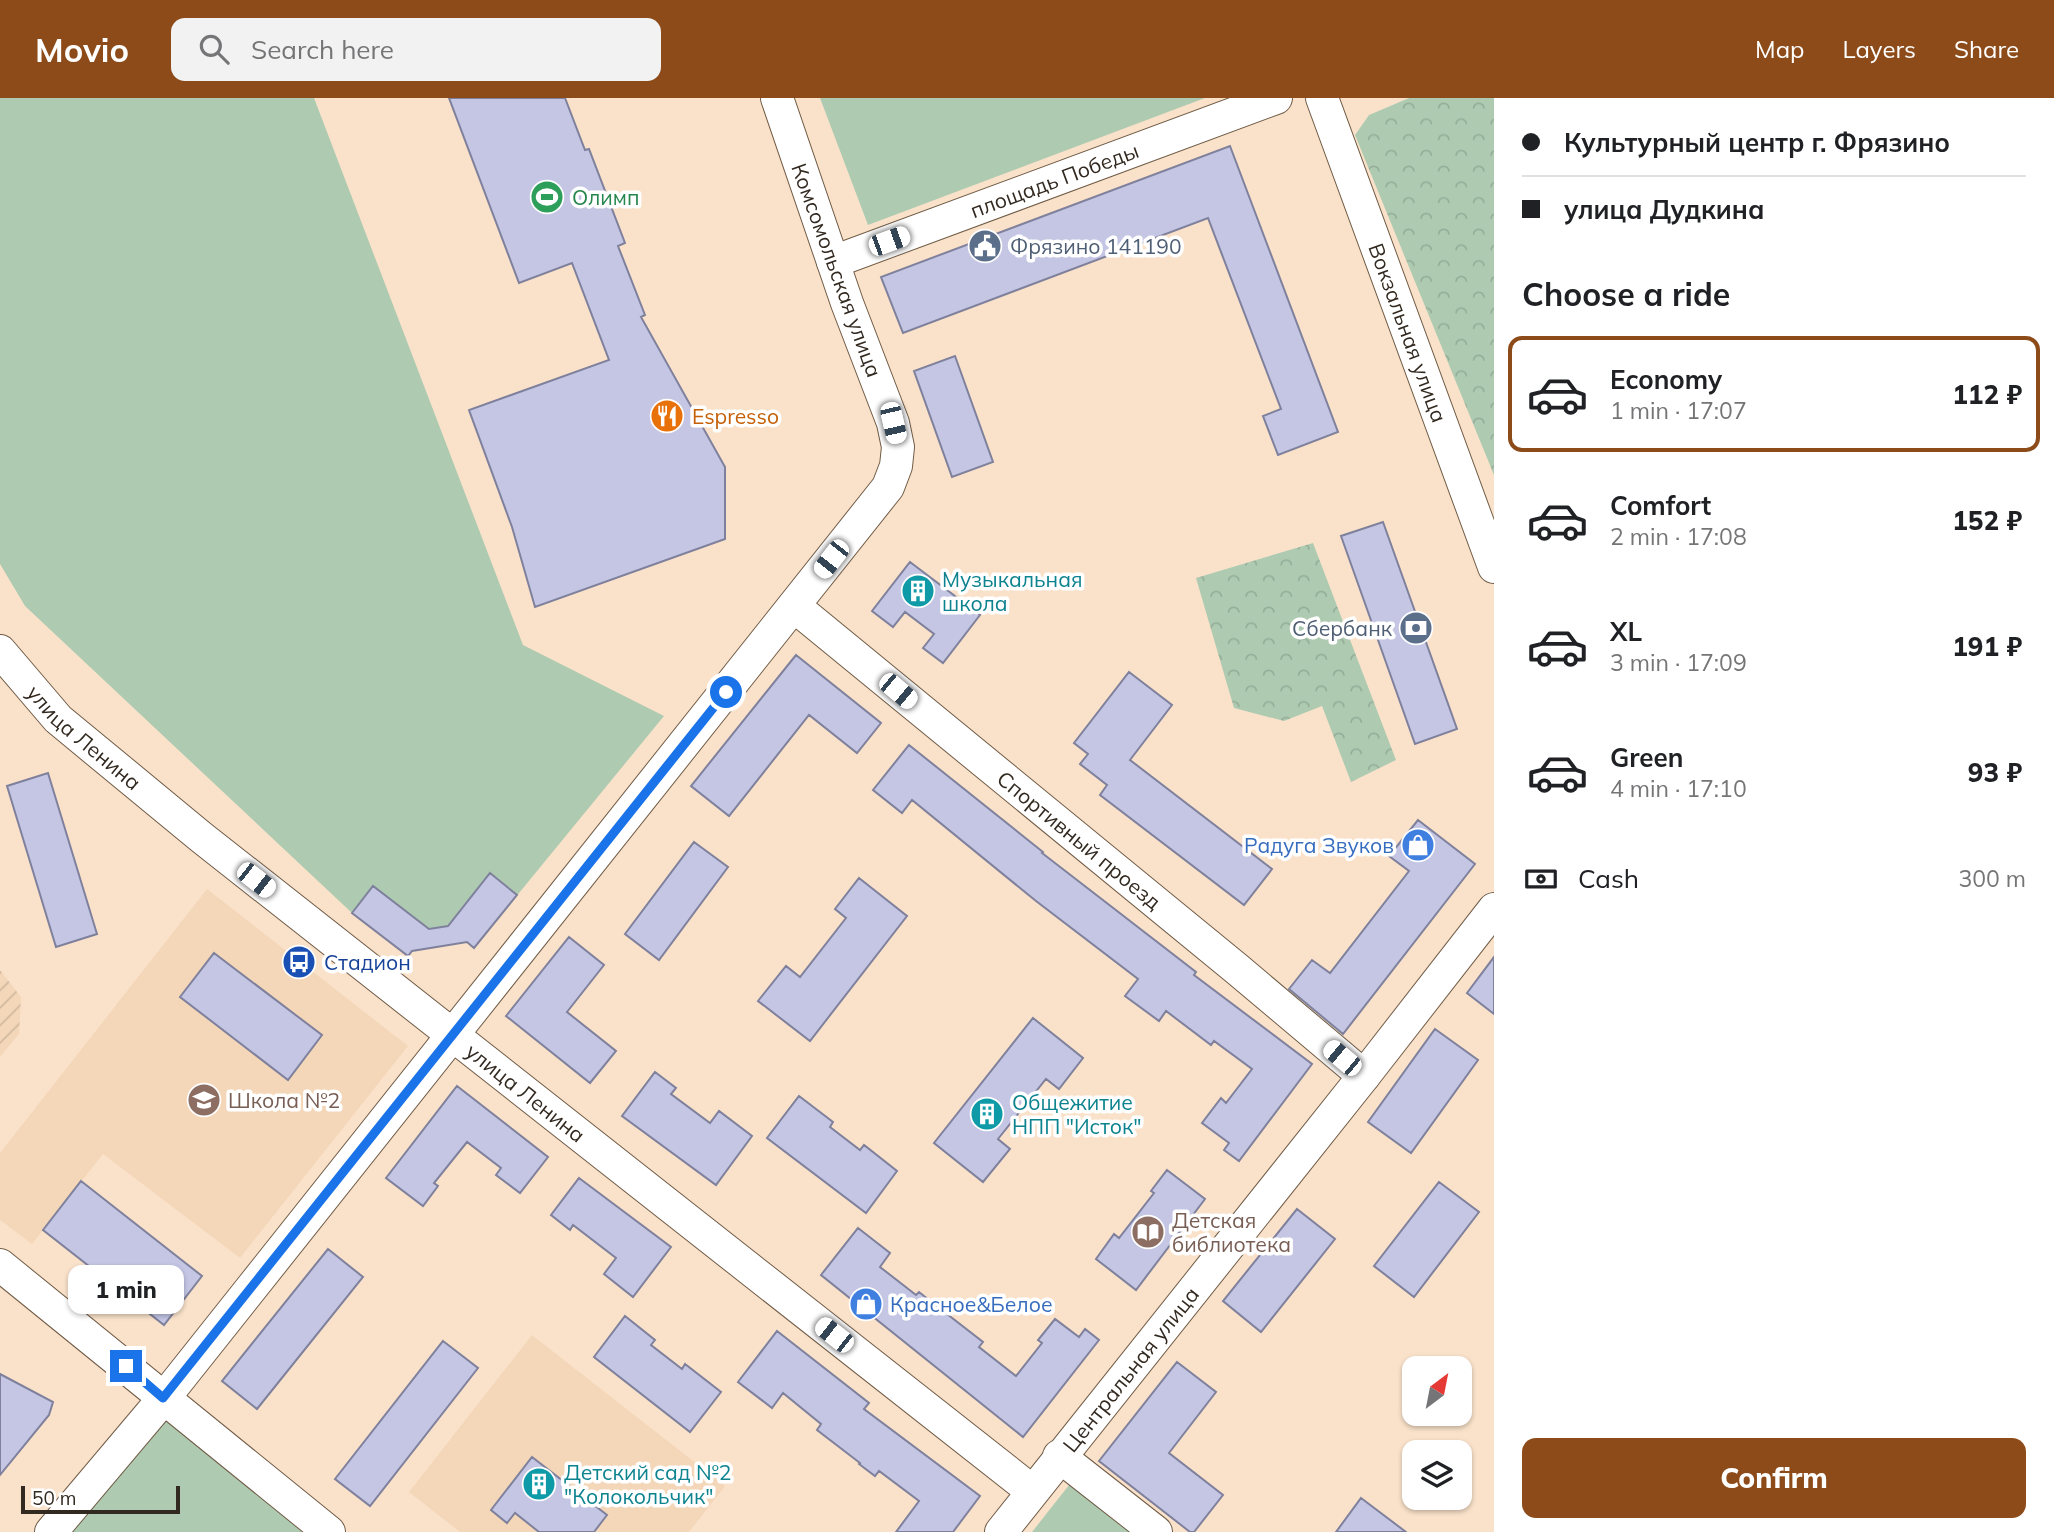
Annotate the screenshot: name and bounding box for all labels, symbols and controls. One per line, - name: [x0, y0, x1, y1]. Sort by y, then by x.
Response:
- search box: [171, 18, 661, 81]
- text: Movio: [35, 29, 129, 70]
- icon: search: [195, 30, 233, 68]
- text: Search here: [251, 33, 394, 66]
- text: Map: [1755, 34, 1804, 64]
- text: Layers: [1842, 34, 1916, 64]
- text: Share: [1954, 34, 2019, 64]
- text: Культурный центр г. Фрязино: [1564, 126, 1950, 159]
- street label: площадь Победы: [966, 137, 1142, 223]
- street label: Комсомольская улица: [786, 160, 888, 380]
- sports icon: Олимп: [528, 178, 566, 216]
- place label: Олимп: [572, 184, 639, 210]
- text: улица Дудкина: [1564, 193, 1764, 226]
- car: [866, 224, 913, 258]
- public building icon: Фрязино 141190: [966, 227, 1004, 265]
- place label: Фрязино 141190: [1010, 233, 1182, 259]
- street label: Вокзальная улица: [1363, 240, 1453, 426]
- text: Choose a ride: [1522, 274, 1730, 314]
- icon: car: [1526, 363, 1589, 426]
- text: Economy: [1610, 363, 1722, 396]
- text: 112 ₽: [1952, 378, 2022, 411]
- text: 1 min · 17:07: [1610, 396, 1747, 425]
- restaurant icon: Espresso: [648, 397, 686, 435]
- car: [879, 400, 908, 446]
- place label: Espresso: [692, 403, 779, 429]
- icon: car: [1526, 489, 1589, 552]
- text: Comfort: [1610, 489, 1711, 522]
- text: 152 ₽: [1952, 504, 2022, 537]
- text: 2 min · 17:08: [1610, 522, 1747, 551]
- car: [810, 536, 853, 582]
- place label: Музыкальная школа: [942, 566, 1083, 616]
- building icon: Музыкальная школа: [899, 572, 937, 610]
- bank icon: Сбербанк: [1397, 609, 1435, 647]
- place label: Сбербанк: [1292, 615, 1393, 641]
- icon: car: [1526, 615, 1589, 678]
- text: XL: [1610, 615, 1642, 648]
- text: 191 ₽: [1952, 630, 2022, 663]
- text: 3 min · 17:09: [1610, 648, 1747, 677]
- car: [876, 669, 921, 713]
- route start: [710, 676, 742, 708]
- street label: улица Ленина: [22, 680, 147, 795]
- icon: car: [1526, 741, 1589, 804]
- text: Green: [1610, 741, 1683, 774]
- text: 93 ₽: [1968, 756, 2022, 789]
- street label: Спортивный проезд: [992, 765, 1167, 915]
- text: 4 min · 17:10: [1610, 774, 1747, 803]
- shop icon: Радуга Звуков: [1399, 826, 1437, 864]
- place label: Радуга Звуков: [1244, 832, 1394, 858]
- car: [233, 859, 280, 901]
- icon: cash: [1522, 860, 1560, 898]
- text: Cash: [1578, 862, 1639, 895]
- text: 300 m: [1958, 864, 2026, 893]
- bus stop icon: Стадион: [280, 943, 318, 981]
- place label: Стадион: [324, 949, 411, 975]
- car: [1320, 1036, 1365, 1080]
- street label: улица Ленина: [461, 1038, 591, 1148]
- school or university icon: Школа №2: [185, 1081, 223, 1119]
- place label: Школа №2: [228, 1087, 340, 1113]
- place label: Общежитие НПП "Исток": [1012, 1089, 1141, 1139]
- building icon: Общежитие НПП "Исток": [968, 1095, 1006, 1133]
- place label: Детская библиотека: [1172, 1207, 1291, 1257]
- library icon: Детская библиотека: [1129, 1213, 1167, 1251]
- callout: 1 min: [68, 1264, 184, 1314]
- text: 1 min: [95, 1275, 157, 1304]
- street label: Центральная улица: [1057, 1281, 1204, 1457]
- shop icon: Красное&Белое: [847, 1285, 885, 1323]
- place label: Красное&Белое: [890, 1291, 1053, 1317]
- car: [811, 1314, 858, 1356]
- route end: [110, 1350, 142, 1382]
- north arrow: [1402, 1356, 1472, 1426]
- map controls: [1402, 1356, 1472, 1510]
- button: Confirm: [1522, 1438, 2026, 1518]
- button: layers: [1402, 1440, 1472, 1510]
- place label: Детский сад №2 "Колокольчик": [564, 1459, 731, 1509]
- building icon: Детский сад №2 "Колокольчик": [520, 1465, 558, 1503]
- scale bar: [21, 1483, 180, 1515]
- text: 50 m: [32, 1486, 76, 1510]

